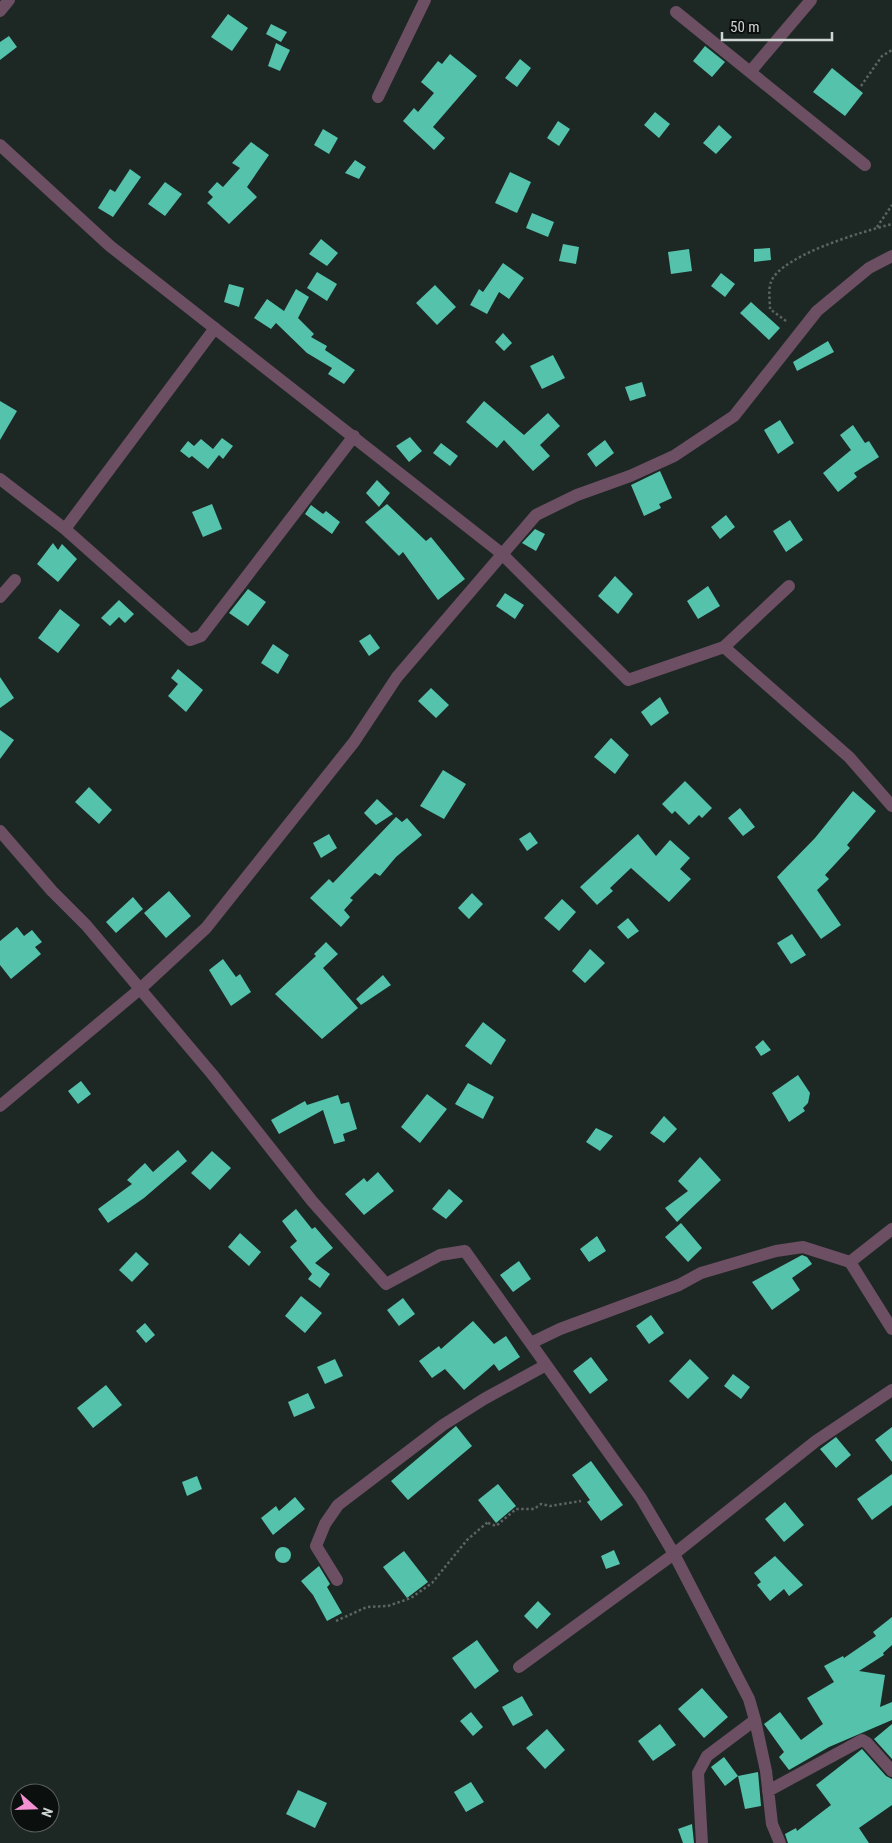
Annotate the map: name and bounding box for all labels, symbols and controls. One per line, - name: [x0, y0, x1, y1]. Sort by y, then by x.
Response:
- scale bar: [722, 10, 832, 42]
- text: 50 m: [730, 18, 760, 36]
- north arrow: [10, 1783, 60, 1833]
- text: N: [38, 1806, 56, 1819]

